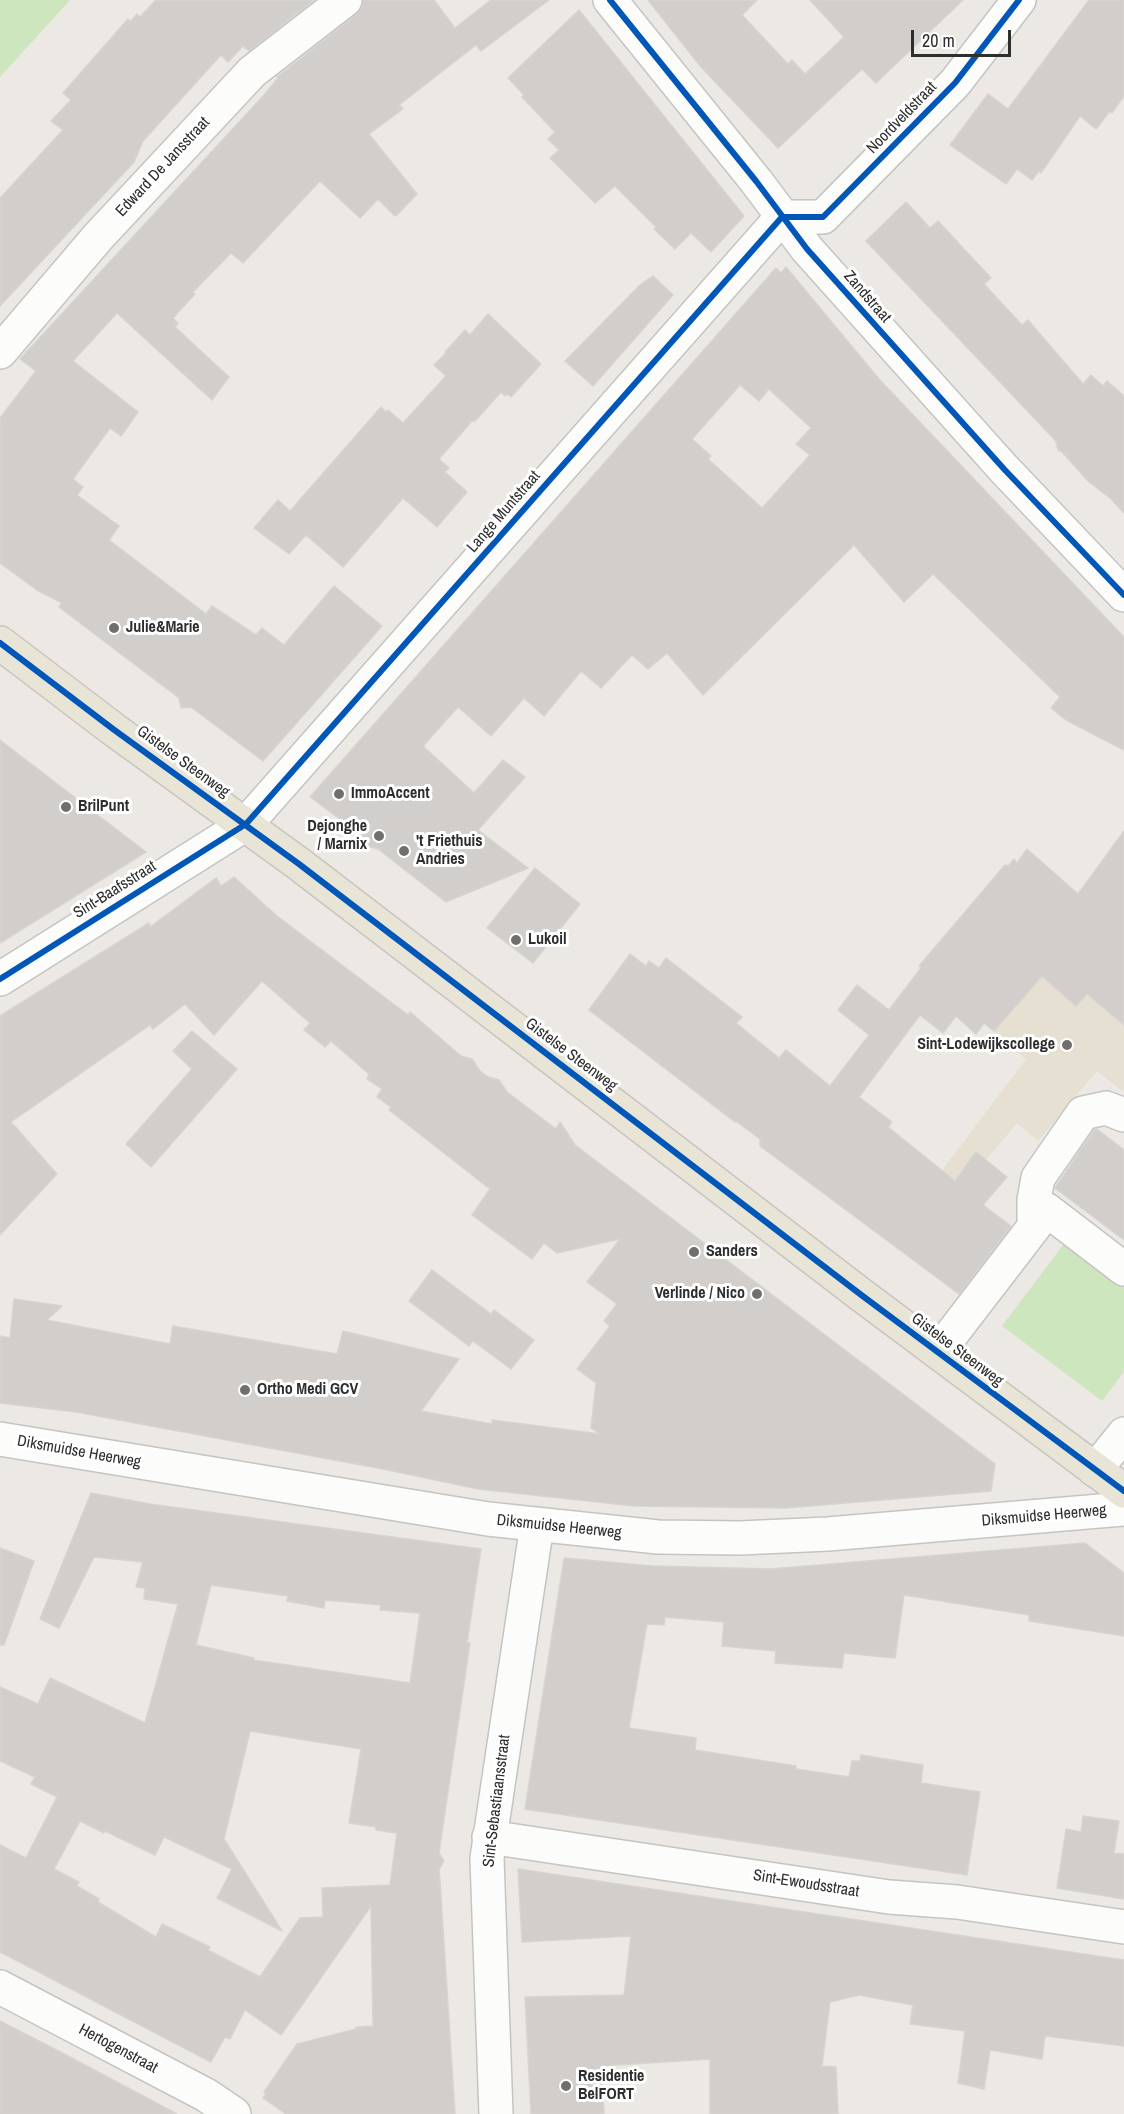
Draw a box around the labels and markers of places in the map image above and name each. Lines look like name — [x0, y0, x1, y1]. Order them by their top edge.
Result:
place label: Julie&Marie — [126, 618, 200, 638]
marker: Julie&Marie — [107, 621, 121, 635]
place label: ImmoAccent — [351, 784, 430, 804]
marker: ImmoAccent — [332, 787, 346, 801]
place label: BrilPunt — [78, 797, 129, 817]
marker: BrilPunt — [59, 800, 73, 814]
place label: Dejonghe / Marnix — [307, 817, 367, 855]
marker: Dejonghe / Marnix — [372, 829, 386, 843]
place label: 't Friethuis Andries — [416, 832, 483, 870]
marker: 't Friethuis Andries — [397, 844, 411, 858]
place label: Lukoil — [528, 930, 567, 950]
marker: Lukoil — [509, 933, 523, 947]
place label: Sint-Lodewijkscollege — [917, 1035, 1055, 1055]
marker: Sint-Lodewijkscollege — [1060, 1038, 1074, 1052]
place label: Sanders — [706, 1242, 758, 1262]
marker: Sanders — [687, 1245, 701, 1259]
place label: Verlinde / Nico — [655, 1284, 745, 1304]
marker: Verlinde / Nico — [750, 1287, 764, 1301]
place label: Ortho Medi GCV — [257, 1380, 358, 1400]
marker: Ortho Medi GCV — [238, 1383, 252, 1397]
place label: Residentie BelFORT — [578, 2067, 644, 2105]
marker: Residentie BelFORT — [559, 2079, 573, 2093]

